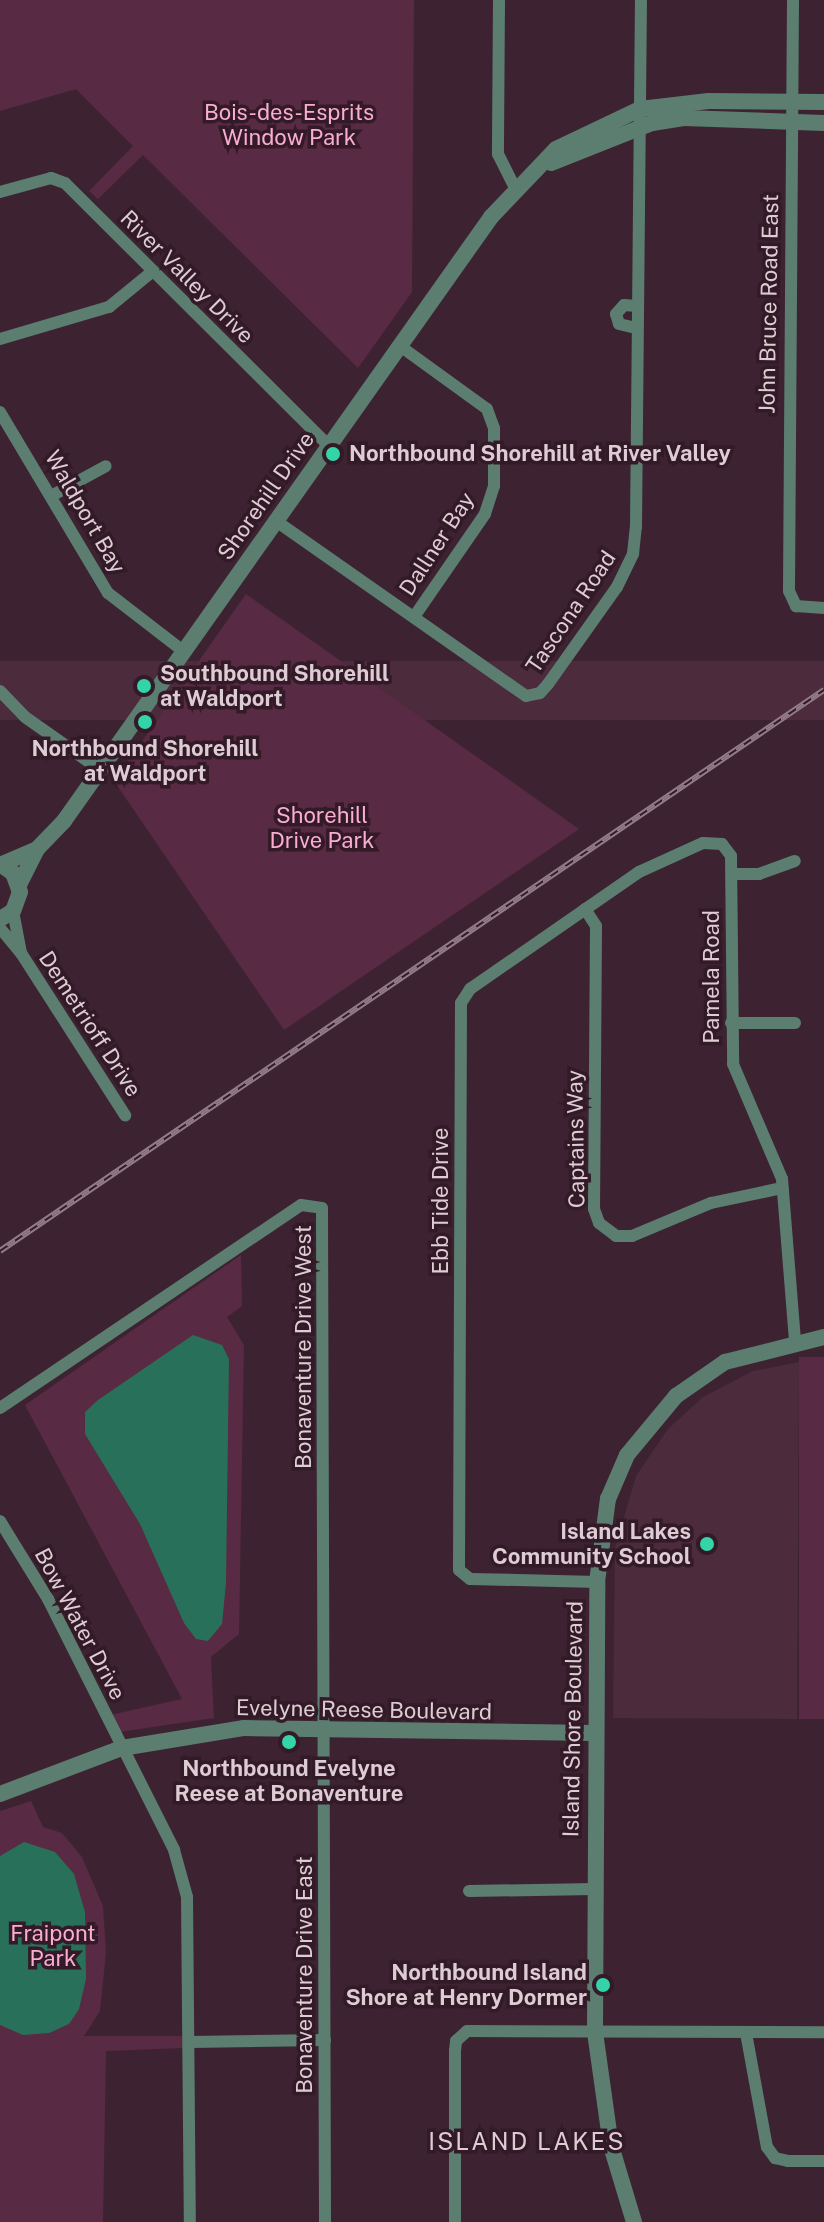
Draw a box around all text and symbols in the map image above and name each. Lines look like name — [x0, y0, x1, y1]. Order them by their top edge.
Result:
park label: Bois-des-Esprits Window Park — [204, 99, 374, 150]
street label: John Bruce Road East — [754, 194, 784, 414]
street label: River Valley Drive — [115, 205, 259, 349]
street label: Shorehill Drive — [212, 427, 320, 565]
place label: Northbound Shorehill at River Valley — [349, 441, 731, 467]
marker: Northbound Shorehill at River Valley — [324, 445, 342, 463]
street label: Waldport Bay — [39, 446, 131, 578]
street label: Dallner Bay — [394, 487, 480, 601]
street label: Tascona Road — [520, 546, 622, 678]
place label: Southbound Shorehill at Waldport — [160, 660, 389, 712]
marker: Southbound Shorehill at Waldport — [135, 677, 153, 695]
marker: Northbound Shorehill at Waldport — [136, 713, 154, 731]
place label: Northbound Shorehill at Waldport — [31, 735, 259, 786]
park label: Shorehill Drive Park — [270, 802, 374, 854]
street label: Pamela Road — [699, 910, 725, 1044]
street label: Demetrioff Drive — [33, 946, 147, 1102]
street label: Captains Way — [562, 1069, 590, 1209]
street label: Ebb Tide Drive — [428, 1127, 454, 1275]
street label: Bonaventure Drive West — [291, 1225, 317, 1469]
place label: Island Lakes Community School — [492, 1518, 691, 1570]
marker: Island Lakes Community School — [698, 1535, 716, 1553]
street label: Bow Water Drive — [29, 1543, 131, 1705]
street label: Island Shore Boulevard — [558, 1601, 588, 1837]
street label: Evelyne Reese Boulevard — [236, 1695, 492, 1725]
marker: Northbound Evelyne Reese at Bonaventure — [280, 1733, 298, 1751]
place label: Northbound Evelyne Reese at Bonaventure — [175, 1755, 403, 1806]
street label: Bonaventure Drive East — [292, 1856, 318, 2094]
park label: Fraipont Park — [10, 1920, 96, 1972]
place label: Northbound Island Shore at Henry Dormer — [345, 1959, 587, 2010]
marker: Northbound Island Shore at Henry Dormer — [594, 1976, 612, 1994]
district label: ISLAND LAKES — [428, 2128, 626, 2156]

